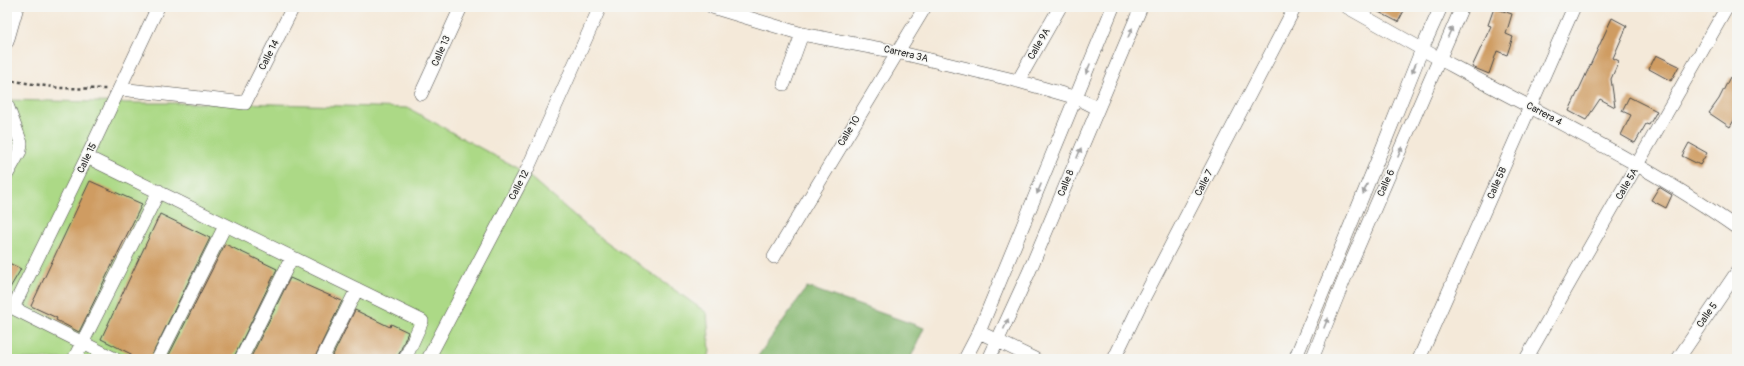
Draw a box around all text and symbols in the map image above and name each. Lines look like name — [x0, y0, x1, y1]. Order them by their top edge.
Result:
street label: Calle 9A — [1025, 26, 1053, 62]
one-way arrow — [1448, 26, 1454, 38]
one-way arrow — [1126, 27, 1133, 39]
street label: Calle 13 — [429, 33, 453, 68]
street label: Calle 14 — [256, 38, 282, 72]
street label: Carrera 3A — [883, 43, 930, 65]
one-way arrow — [1410, 63, 1416, 75]
one-way arrow — [1085, 64, 1091, 76]
street label: Carrera 4 — [1524, 100, 1564, 129]
street label: Calle 10 — [835, 113, 863, 148]
street label: Calle 15 — [75, 141, 99, 175]
one-way arrow — [1397, 145, 1403, 157]
one-way arrow — [1076, 146, 1082, 158]
street label: Calle 5B — [1485, 165, 1509, 201]
street label: Calle 5A — [1613, 166, 1641, 202]
street label: Calle 7 — [1192, 167, 1216, 198]
street label: Calle 6 — [1375, 167, 1397, 198]
street label: Calle 12 — [506, 168, 532, 202]
street label: Calle 8 — [1055, 168, 1077, 198]
one-way arrow — [1362, 183, 1368, 195]
one-way arrow — [1035, 184, 1041, 196]
street label: Calle 5 — [1694, 300, 1720, 330]
one-way arrow — [1324, 316, 1330, 328]
one-way arrow — [1003, 318, 1010, 330]

